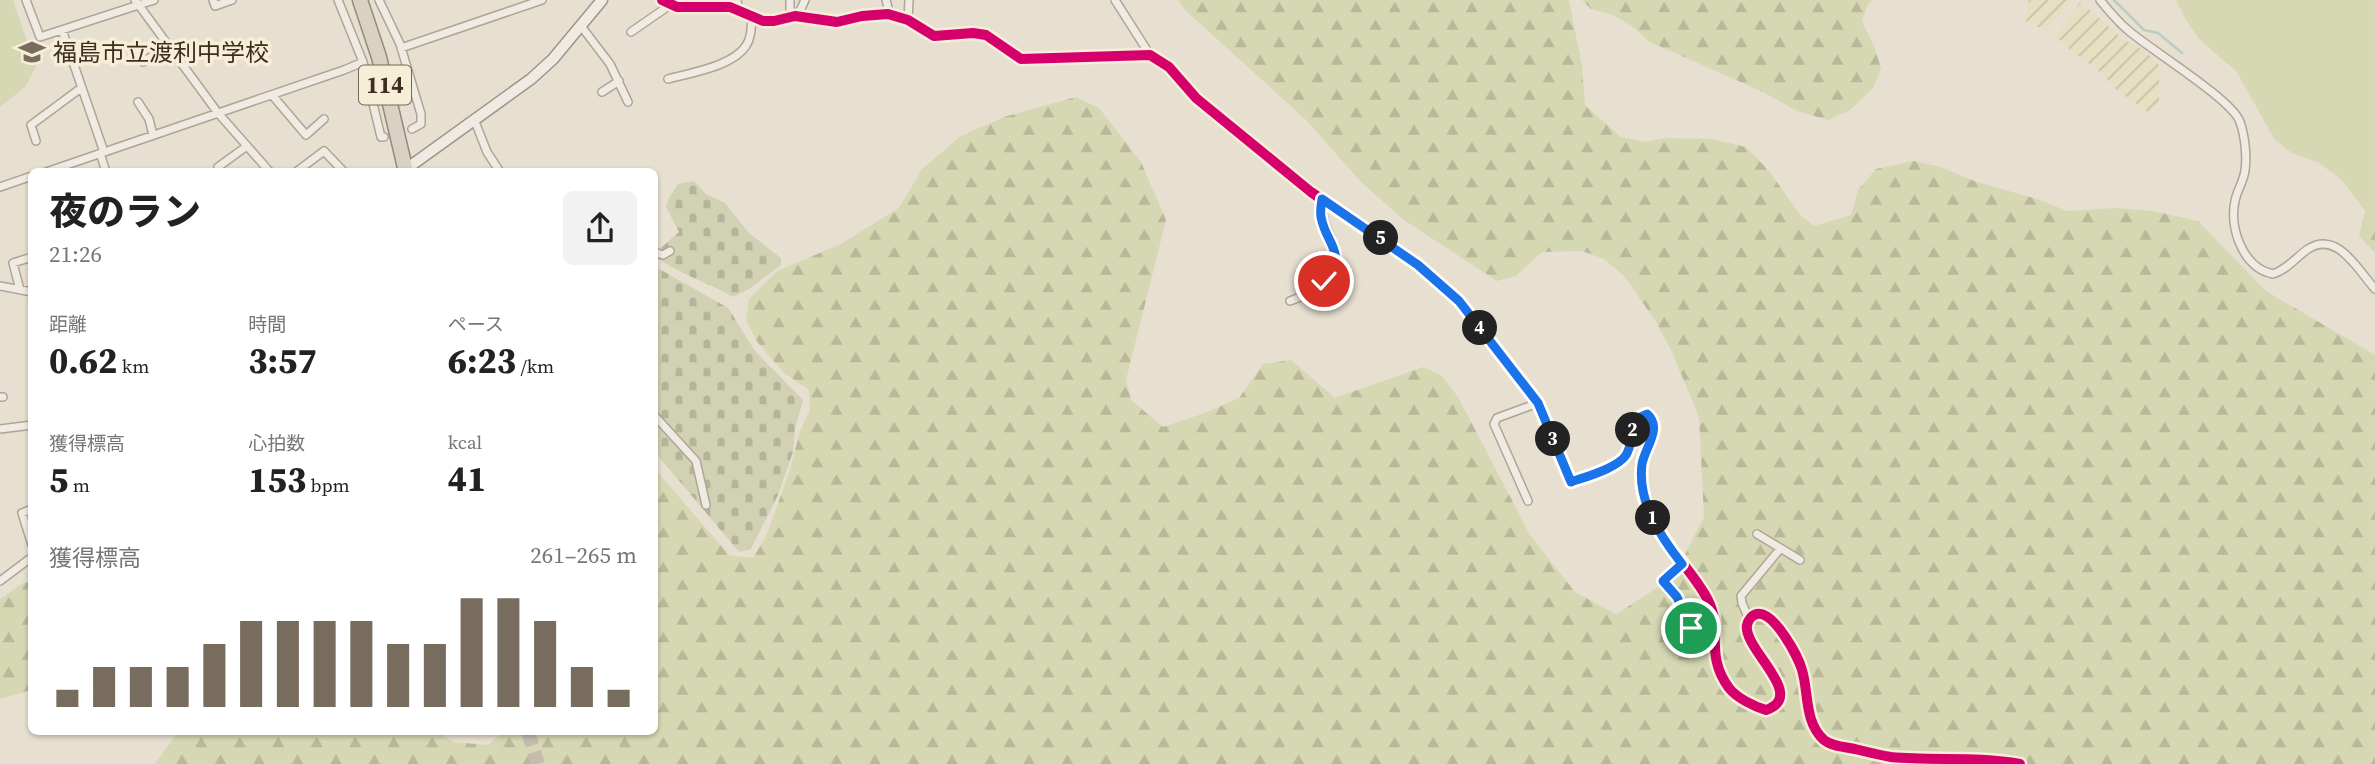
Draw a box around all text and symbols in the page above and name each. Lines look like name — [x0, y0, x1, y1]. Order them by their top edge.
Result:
place label: 福島市立渡利中学校 — [53, 36, 269, 69]
school or university icon: 福島市立渡利中学校 — [17, 37, 47, 67]
road number: 114 — [359, 66, 411, 104]
text: 夜のラン — [49, 186, 201, 238]
button: share — [563, 191, 637, 265]
pin: 5 — [1364, 220, 1398, 256]
text: 5 — [1375, 224, 1386, 250]
text: 21:26 — [49, 238, 102, 270]
pin — [1294, 251, 1354, 311]
icon: check — [1305, 262, 1343, 300]
pin: 4 — [1462, 310, 1498, 346]
text: 距離 — [49, 311, 87, 337]
text: 時間 — [248, 311, 286, 337]
text: ペース — [448, 311, 504, 337]
text: 4 — [1474, 314, 1485, 340]
text: 0.62 — [49, 337, 117, 385]
text: 3:57 — [248, 337, 317, 385]
text: 6:23 — [448, 337, 516, 385]
text: km — [117, 353, 149, 379]
text: /km — [516, 353, 554, 379]
pin: 2 — [1616, 412, 1650, 448]
text: 2 — [1627, 416, 1638, 442]
pin: 3 — [1536, 422, 1570, 457]
text: 3 — [1547, 425, 1558, 451]
text: kcal — [448, 429, 482, 455]
text: 獲得標高 — [49, 430, 125, 456]
text: 心拍数 — [248, 430, 305, 456]
text: 41 — [448, 455, 486, 503]
text: 5 — [49, 456, 68, 504]
text: 153 — [248, 456, 306, 504]
text: m — [68, 472, 90, 498]
text: bpm — [306, 472, 350, 498]
pin: 1 — [1636, 500, 1670, 536]
text: 1 — [1647, 504, 1658, 530]
text: 261–265 m — [530, 539, 637, 571]
text: 獲得標高 — [49, 542, 141, 574]
pin — [1661, 598, 1721, 658]
icon: arrive — [1672, 609, 1710, 647]

